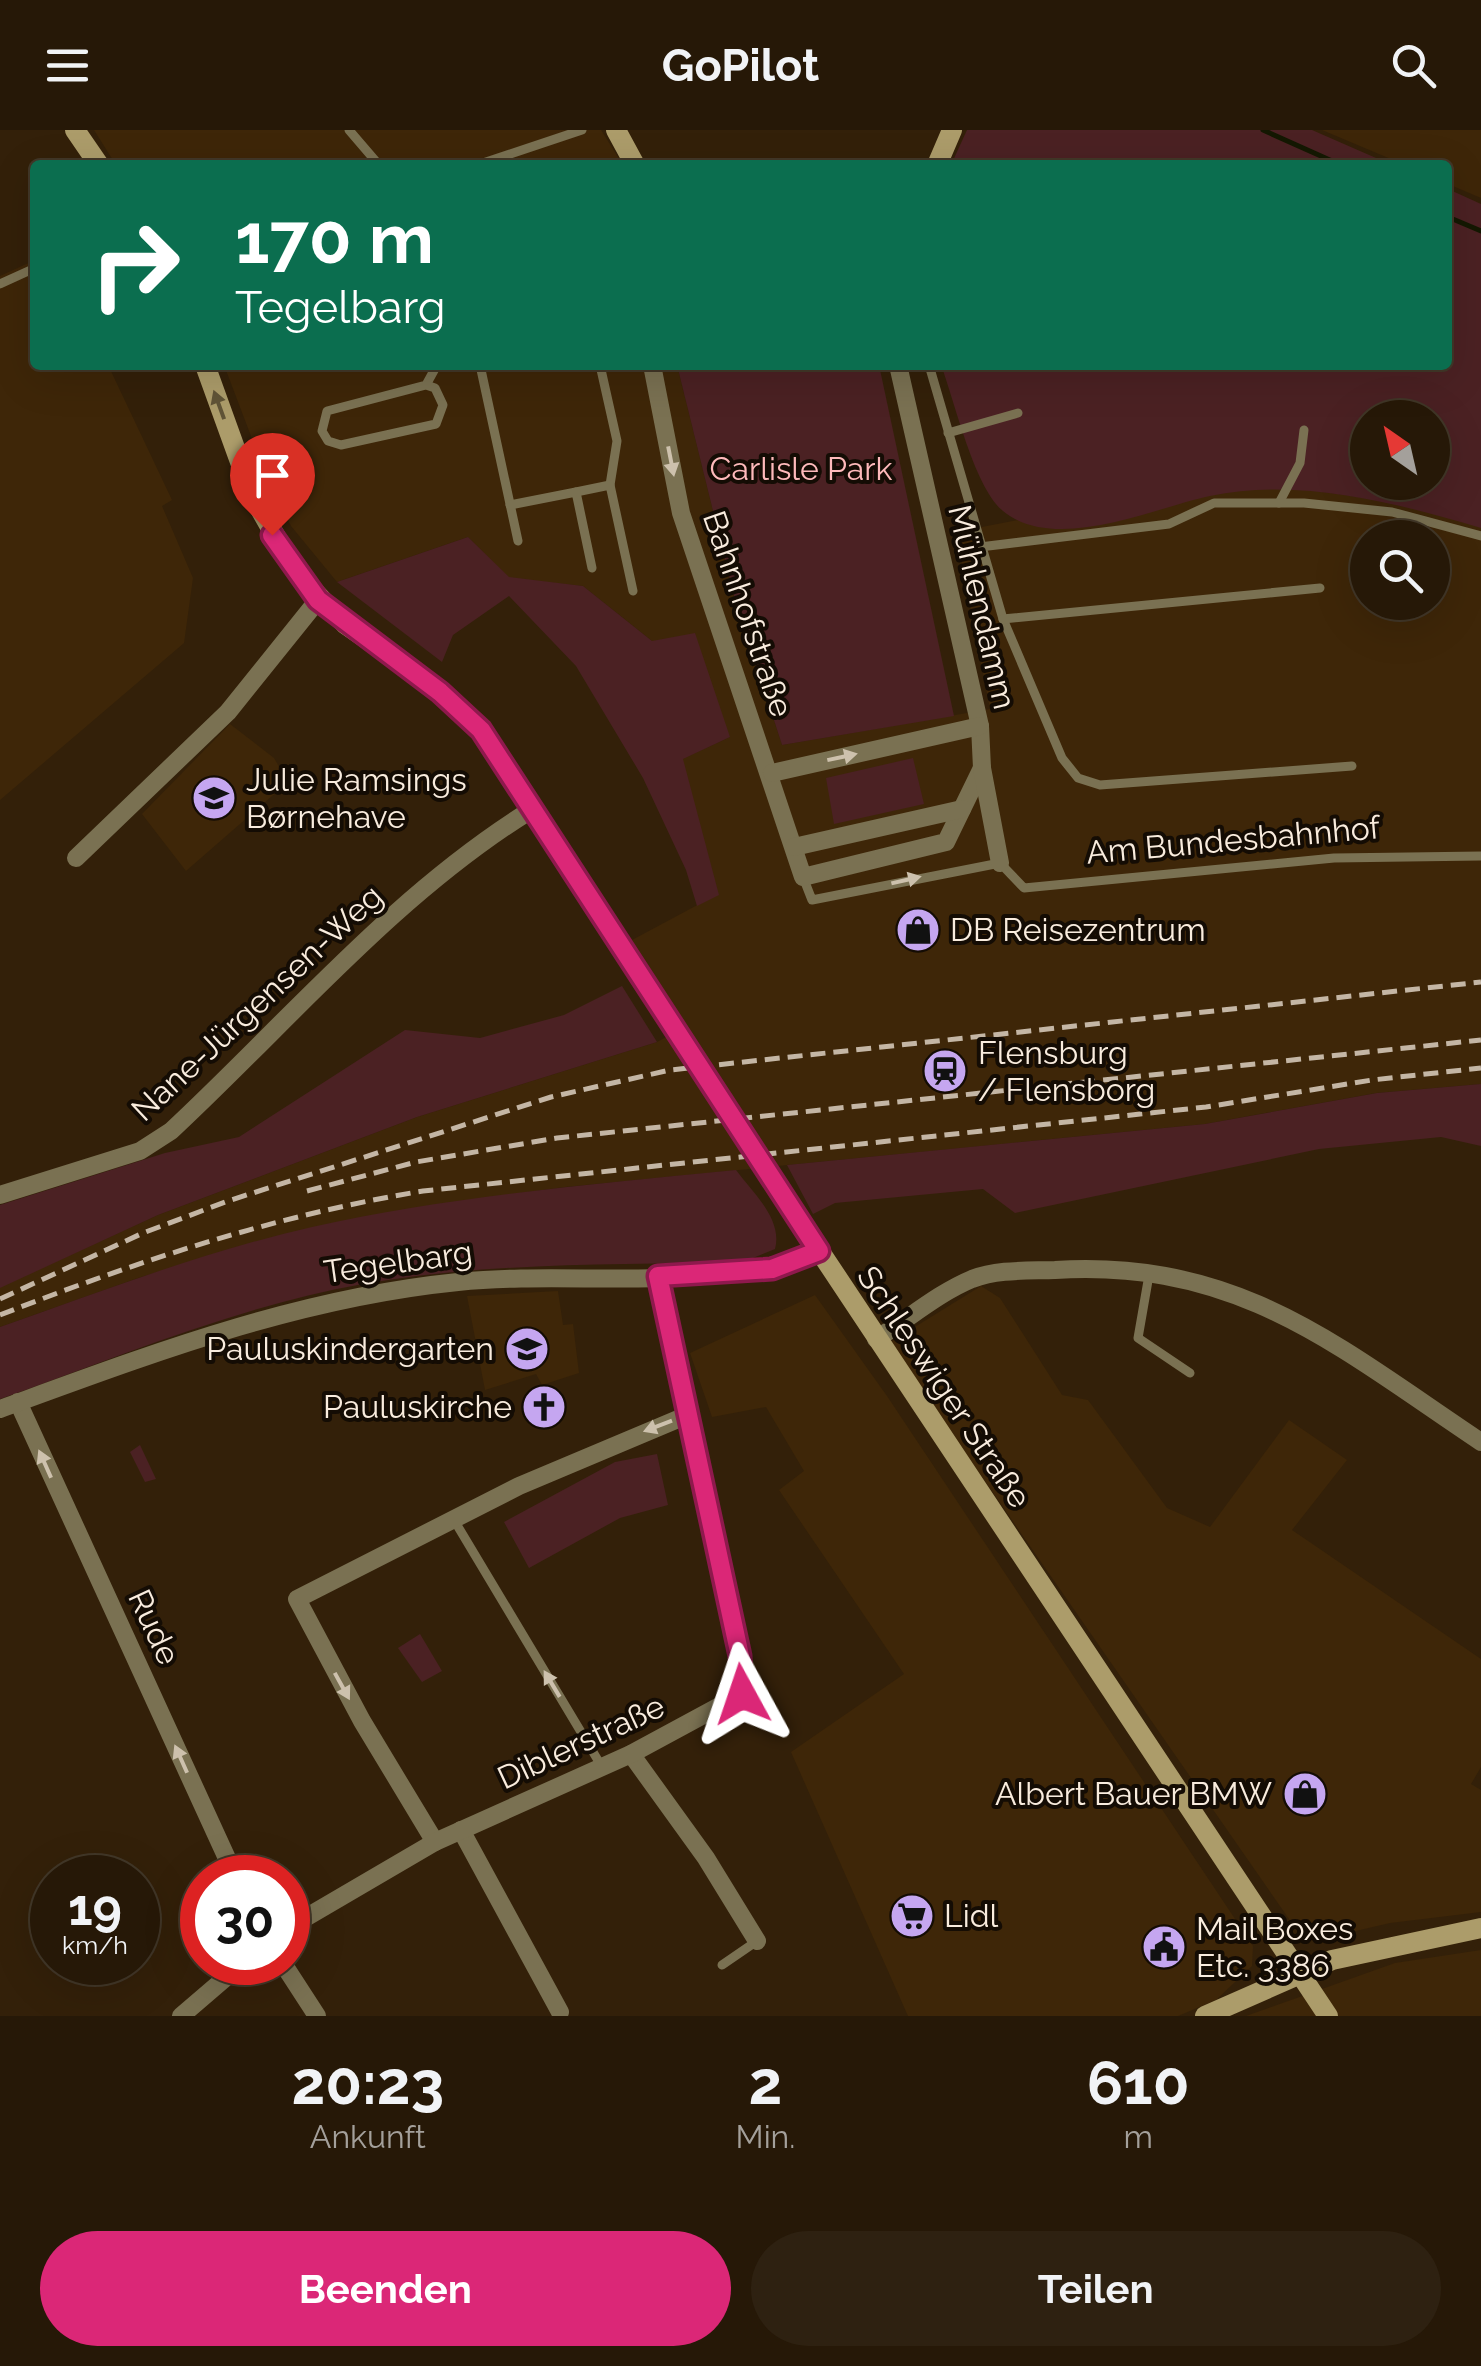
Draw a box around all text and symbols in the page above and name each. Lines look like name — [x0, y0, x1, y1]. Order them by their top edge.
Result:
icon: menu — [40, 38, 95, 93]
icon: search — [1386, 38, 1441, 93]
text: GoPilot — [662, 39, 819, 92]
text: 170 m — [235, 197, 434, 279]
icon: right — [70, 200, 200, 330]
text: Tegelbarg — [235, 281, 446, 334]
one-way arrow — [211, 389, 226, 419]
north arrow — [1350, 400, 1450, 500]
map controls — [1350, 400, 1450, 620]
pin — [230, 433, 315, 536]
one-way arrow — [664, 446, 679, 477]
icon: arrive — [245, 448, 300, 503]
park label: Carlisle Park — [710, 450, 892, 487]
street label: Mühlendamm — [941, 501, 1024, 712]
street label: Bahnhofstraße — [696, 506, 801, 722]
button: search — [1350, 520, 1450, 620]
one-way arrow — [827, 749, 858, 764]
place label: Julie Ramsings Børnehave — [246, 761, 467, 835]
school or university icon: Julie Ramsings Børnehave — [191, 775, 237, 821]
street label: Am Bundesbahnhof — [1085, 808, 1383, 871]
one-way arrow — [891, 872, 922, 887]
street label: Nane-Jürgensen-Weg — [124, 877, 389, 1128]
shop icon: DB Reisezentrum — [895, 907, 941, 953]
place label: DB Reisezentrum — [950, 911, 1206, 948]
place label: Flensburg / Flensborg — [978, 1034, 1155, 1108]
station icon: Flensburg / Flensborg — [922, 1048, 968, 1094]
street label: Tegelbarg — [321, 1233, 475, 1290]
street label: Schleswiger Straße — [850, 1259, 1039, 1515]
school or university icon: Pauluskindergarten — [504, 1326, 550, 1372]
place label: Pauluskindergarten — [206, 1330, 494, 1367]
church icon: Pauluskirche — [521, 1384, 567, 1430]
place label: Pauluskirche — [323, 1388, 512, 1425]
one-way arrow — [643, 1419, 673, 1434]
one-way arrow — [37, 1449, 53, 1479]
street label: Rude — [121, 1583, 188, 1670]
position arrow — [690, 1642, 794, 1746]
one-way arrow — [544, 1670, 561, 1698]
one-way arrow — [334, 1671, 351, 1700]
street label: Diblerstraße — [492, 1687, 670, 1796]
one-way arrow — [173, 1744, 189, 1774]
shop icon: Albert Bauer BMW — [1282, 1771, 1328, 1817]
place label: Albert Bauer BMW — [995, 1775, 1273, 1812]
speed limit sign: 30 — [180, 1855, 310, 1985]
text: 19 — [68, 1878, 122, 1937]
supermarket icon: Lidl — [889, 1893, 935, 1939]
place label: Lidl — [944, 1897, 999, 1934]
place label: Mail Boxes Etc. 3386 — [1196, 1910, 1353, 1984]
public building icon: Mail Boxes Etc. 3386 — [1141, 1924, 1187, 1970]
text: km/h — [62, 1930, 128, 1960]
text: 20:23 — [291, 2048, 444, 2118]
text: 2 — [749, 2048, 782, 2118]
text: 610 — [1087, 2048, 1190, 2118]
text: Ankunft — [310, 2118, 426, 2155]
text: Min. — [736, 2118, 795, 2155]
text: m — [1123, 2118, 1153, 2155]
button: Beenden — [40, 2231, 731, 2346]
button: Teilen — [751, 2231, 1441, 2346]

